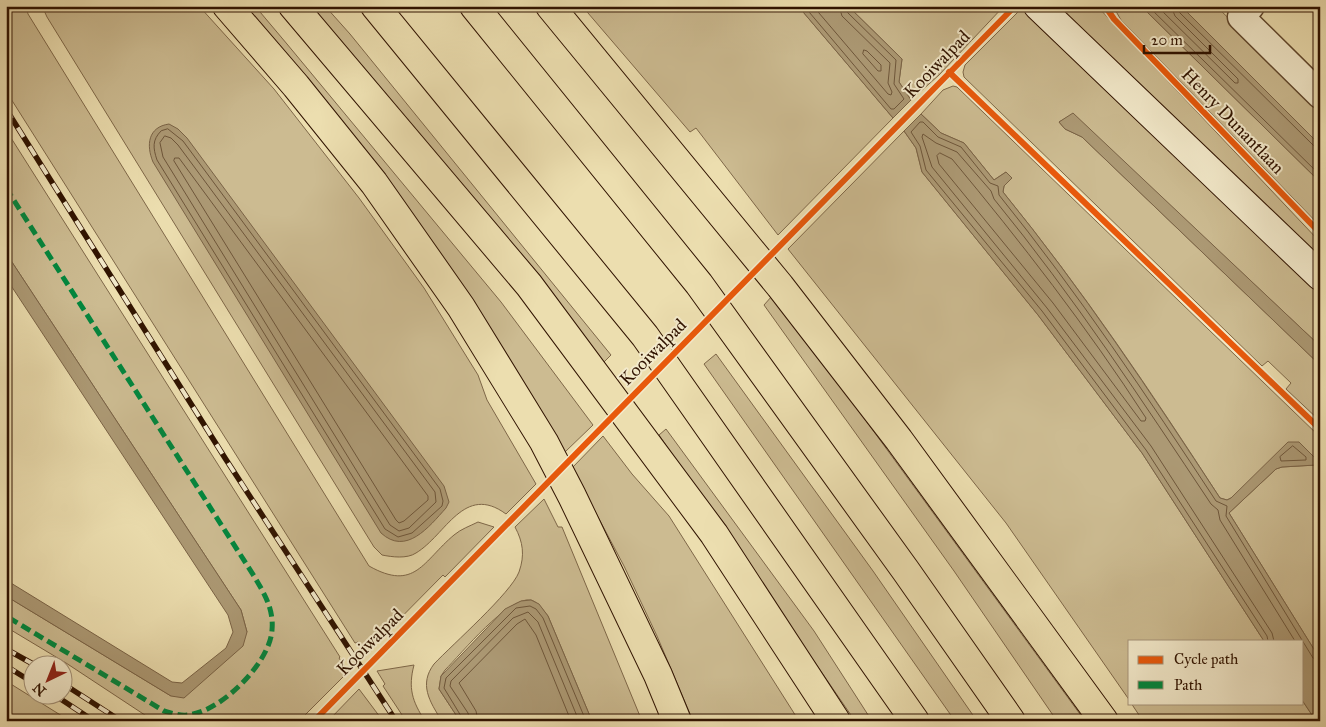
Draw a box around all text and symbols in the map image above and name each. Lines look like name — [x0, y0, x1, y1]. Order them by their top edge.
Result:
scale bar — [1144, 22, 1210, 54]
street label: Kooiwalpad — [899, 26, 975, 102]
text: 20 m — [1151, 31, 1183, 49]
street label: Henry Dunantlaan — [1177, 63, 1289, 179]
street label: Kooiwalpad — [615, 314, 691, 390]
street label: Kooiwalpad — [332, 604, 408, 680]
legend — [1128, 640, 1304, 704]
text: Cycle path — [1174, 650, 1239, 668]
north arrow — [22, 654, 72, 704]
text: Path — [1174, 676, 1203, 694]
text: N — [29, 679, 50, 699]

